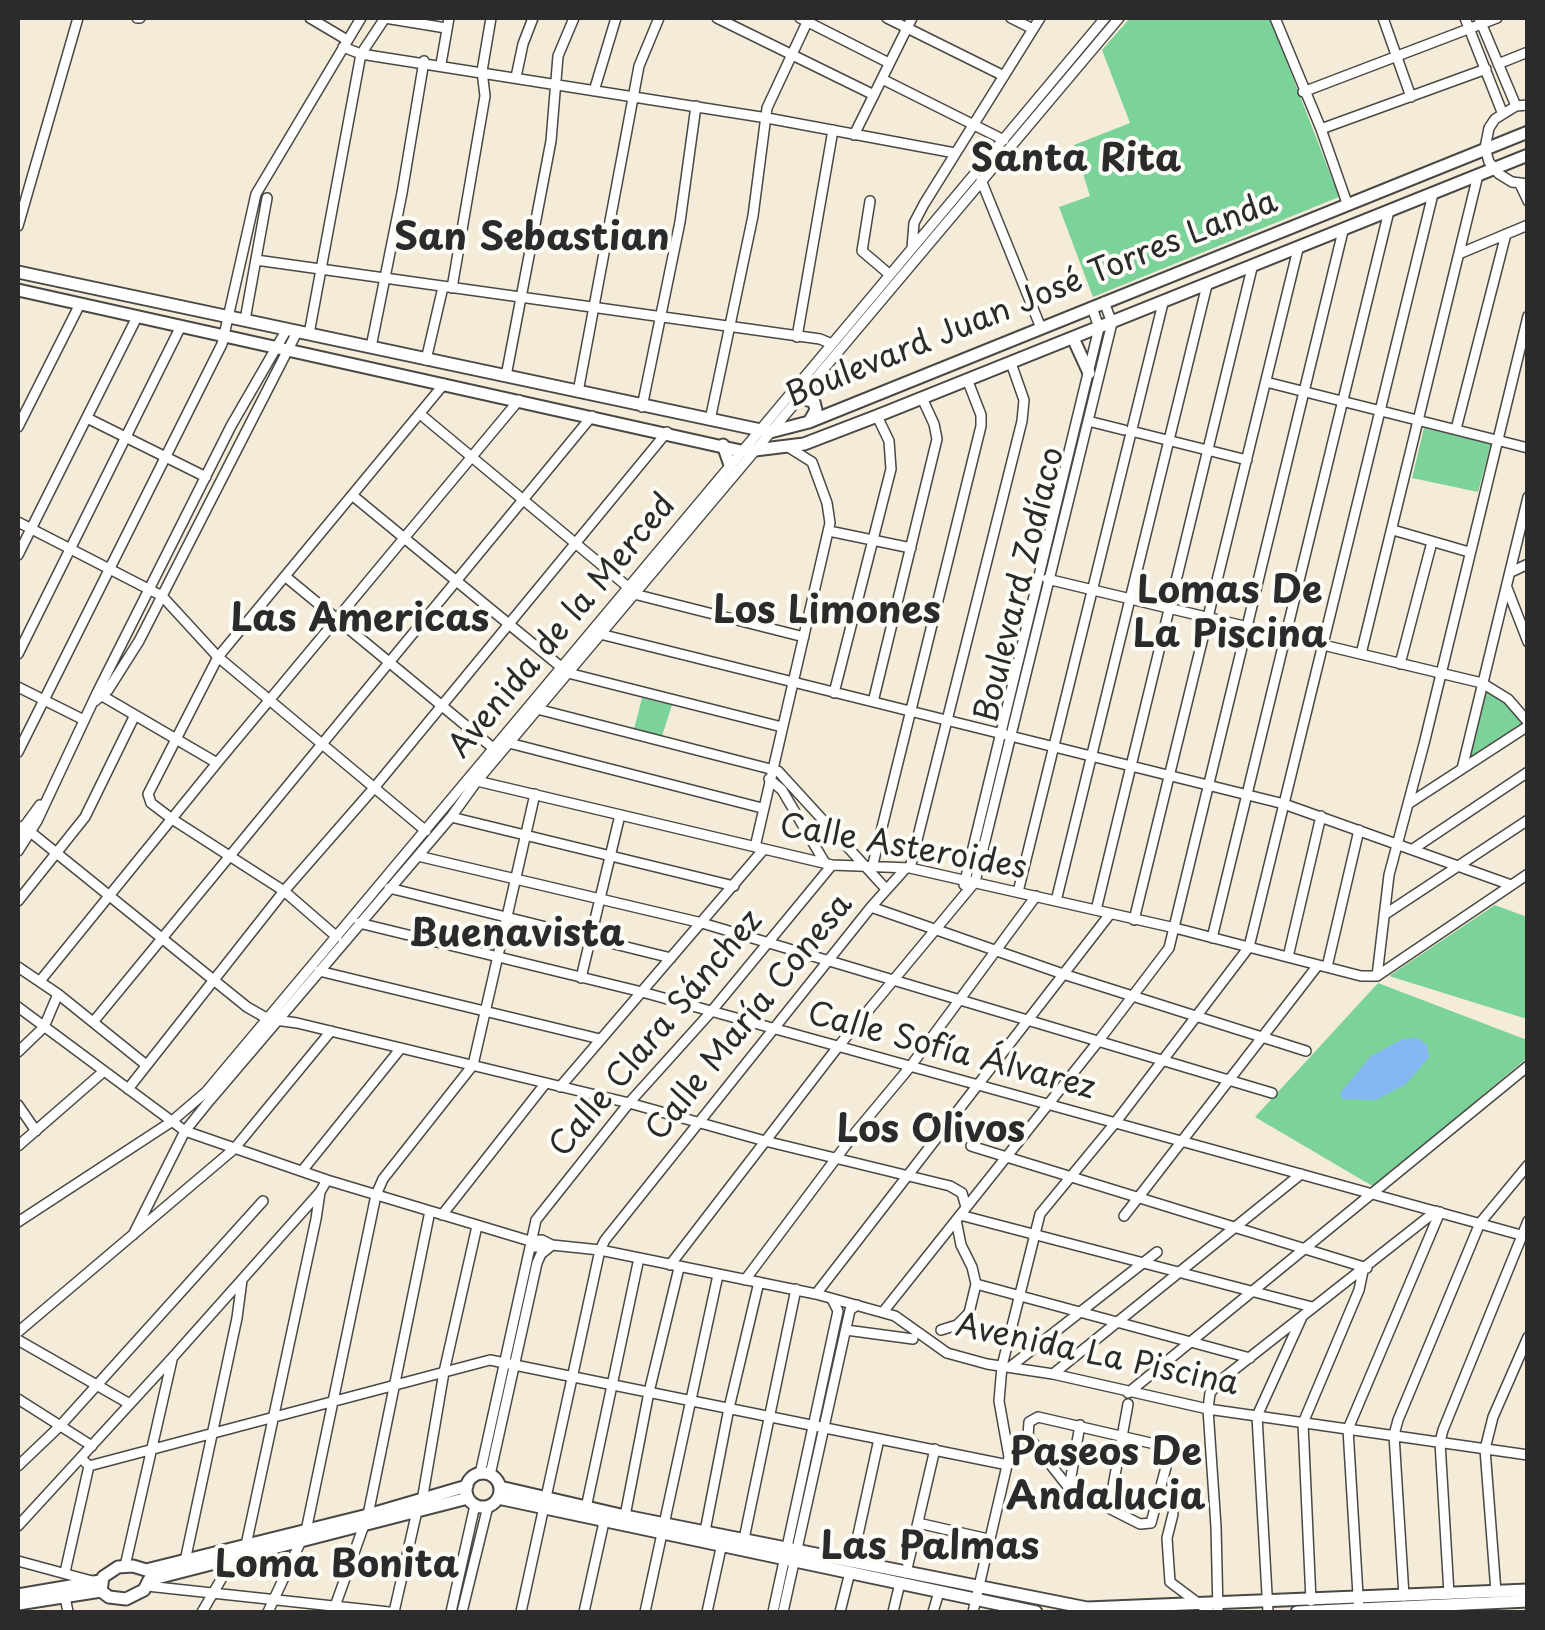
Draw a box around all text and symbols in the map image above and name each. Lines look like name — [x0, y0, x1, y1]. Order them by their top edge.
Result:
district label: Santa Rita — [970, 138, 1182, 184]
street label: Boulevard Juan José Torres Landa — [781, 184, 1283, 416]
district label: San Sebastian — [394, 217, 670, 263]
street label: Boulevard Zodíaco — [968, 444, 1074, 726]
street label: Avenida de la Merced — [442, 487, 684, 767]
district label: Lomas De La Piscina — [1133, 570, 1327, 659]
district label: Los Limones — [713, 590, 941, 636]
district label: Las Americas — [231, 598, 489, 644]
street label: Calle Asteroides — [777, 807, 1029, 889]
street label: Calle María Conesa — [639, 887, 861, 1149]
street label: Calle Clara Sánchez — [542, 903, 772, 1165]
district label: Buenavista — [409, 913, 625, 959]
street label: Calle Sofía Álvarez — [803, 995, 1099, 1109]
district label: Los Olivos — [837, 1109, 1025, 1155]
street label: Avenida La Piscina — [952, 1307, 1242, 1405]
district label: Paseos De Andalucia — [1006, 1432, 1206, 1522]
district label: Las Palmas — [821, 1526, 1039, 1572]
district label: Loma Bonita — [215, 1544, 459, 1590]

